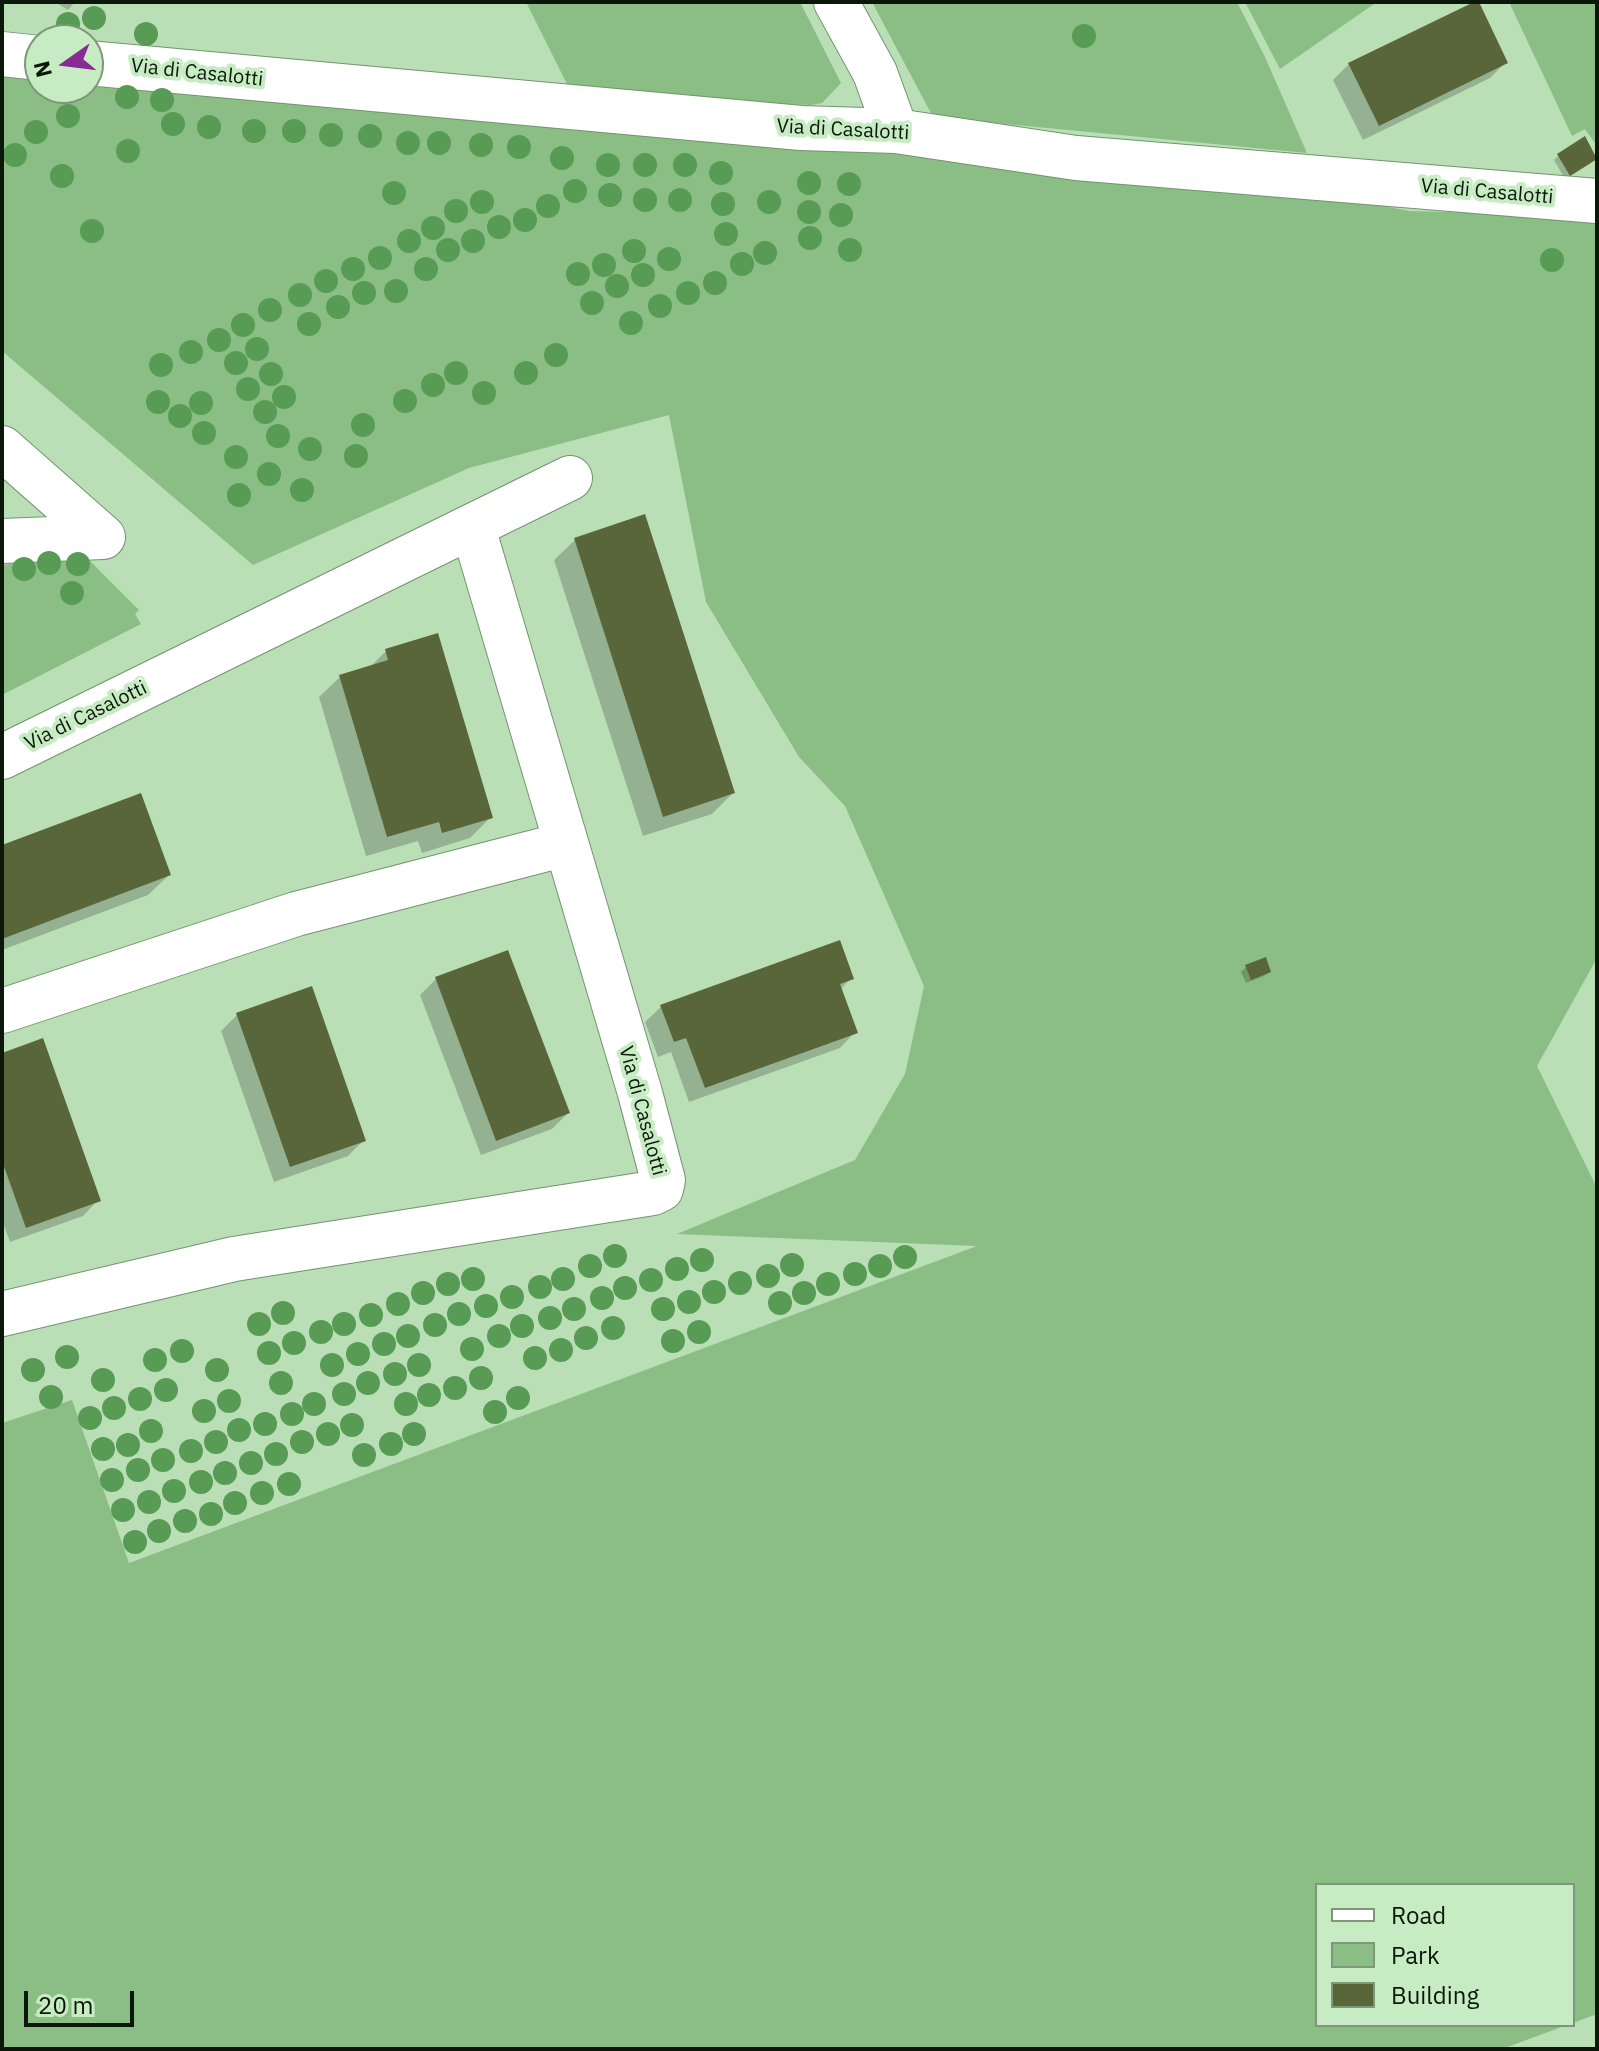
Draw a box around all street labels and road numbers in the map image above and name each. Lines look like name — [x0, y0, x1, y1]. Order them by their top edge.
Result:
street label: Via di Casalotti — [130, 54, 264, 92]
street label: Via di Casalotti — [776, 115, 910, 145]
street label: Via di Casalotti — [1420, 174, 1554, 210]
street label: Via di Casalotti — [21, 676, 151, 756]
street label: Via di Casalotti — [613, 1044, 671, 1178]

